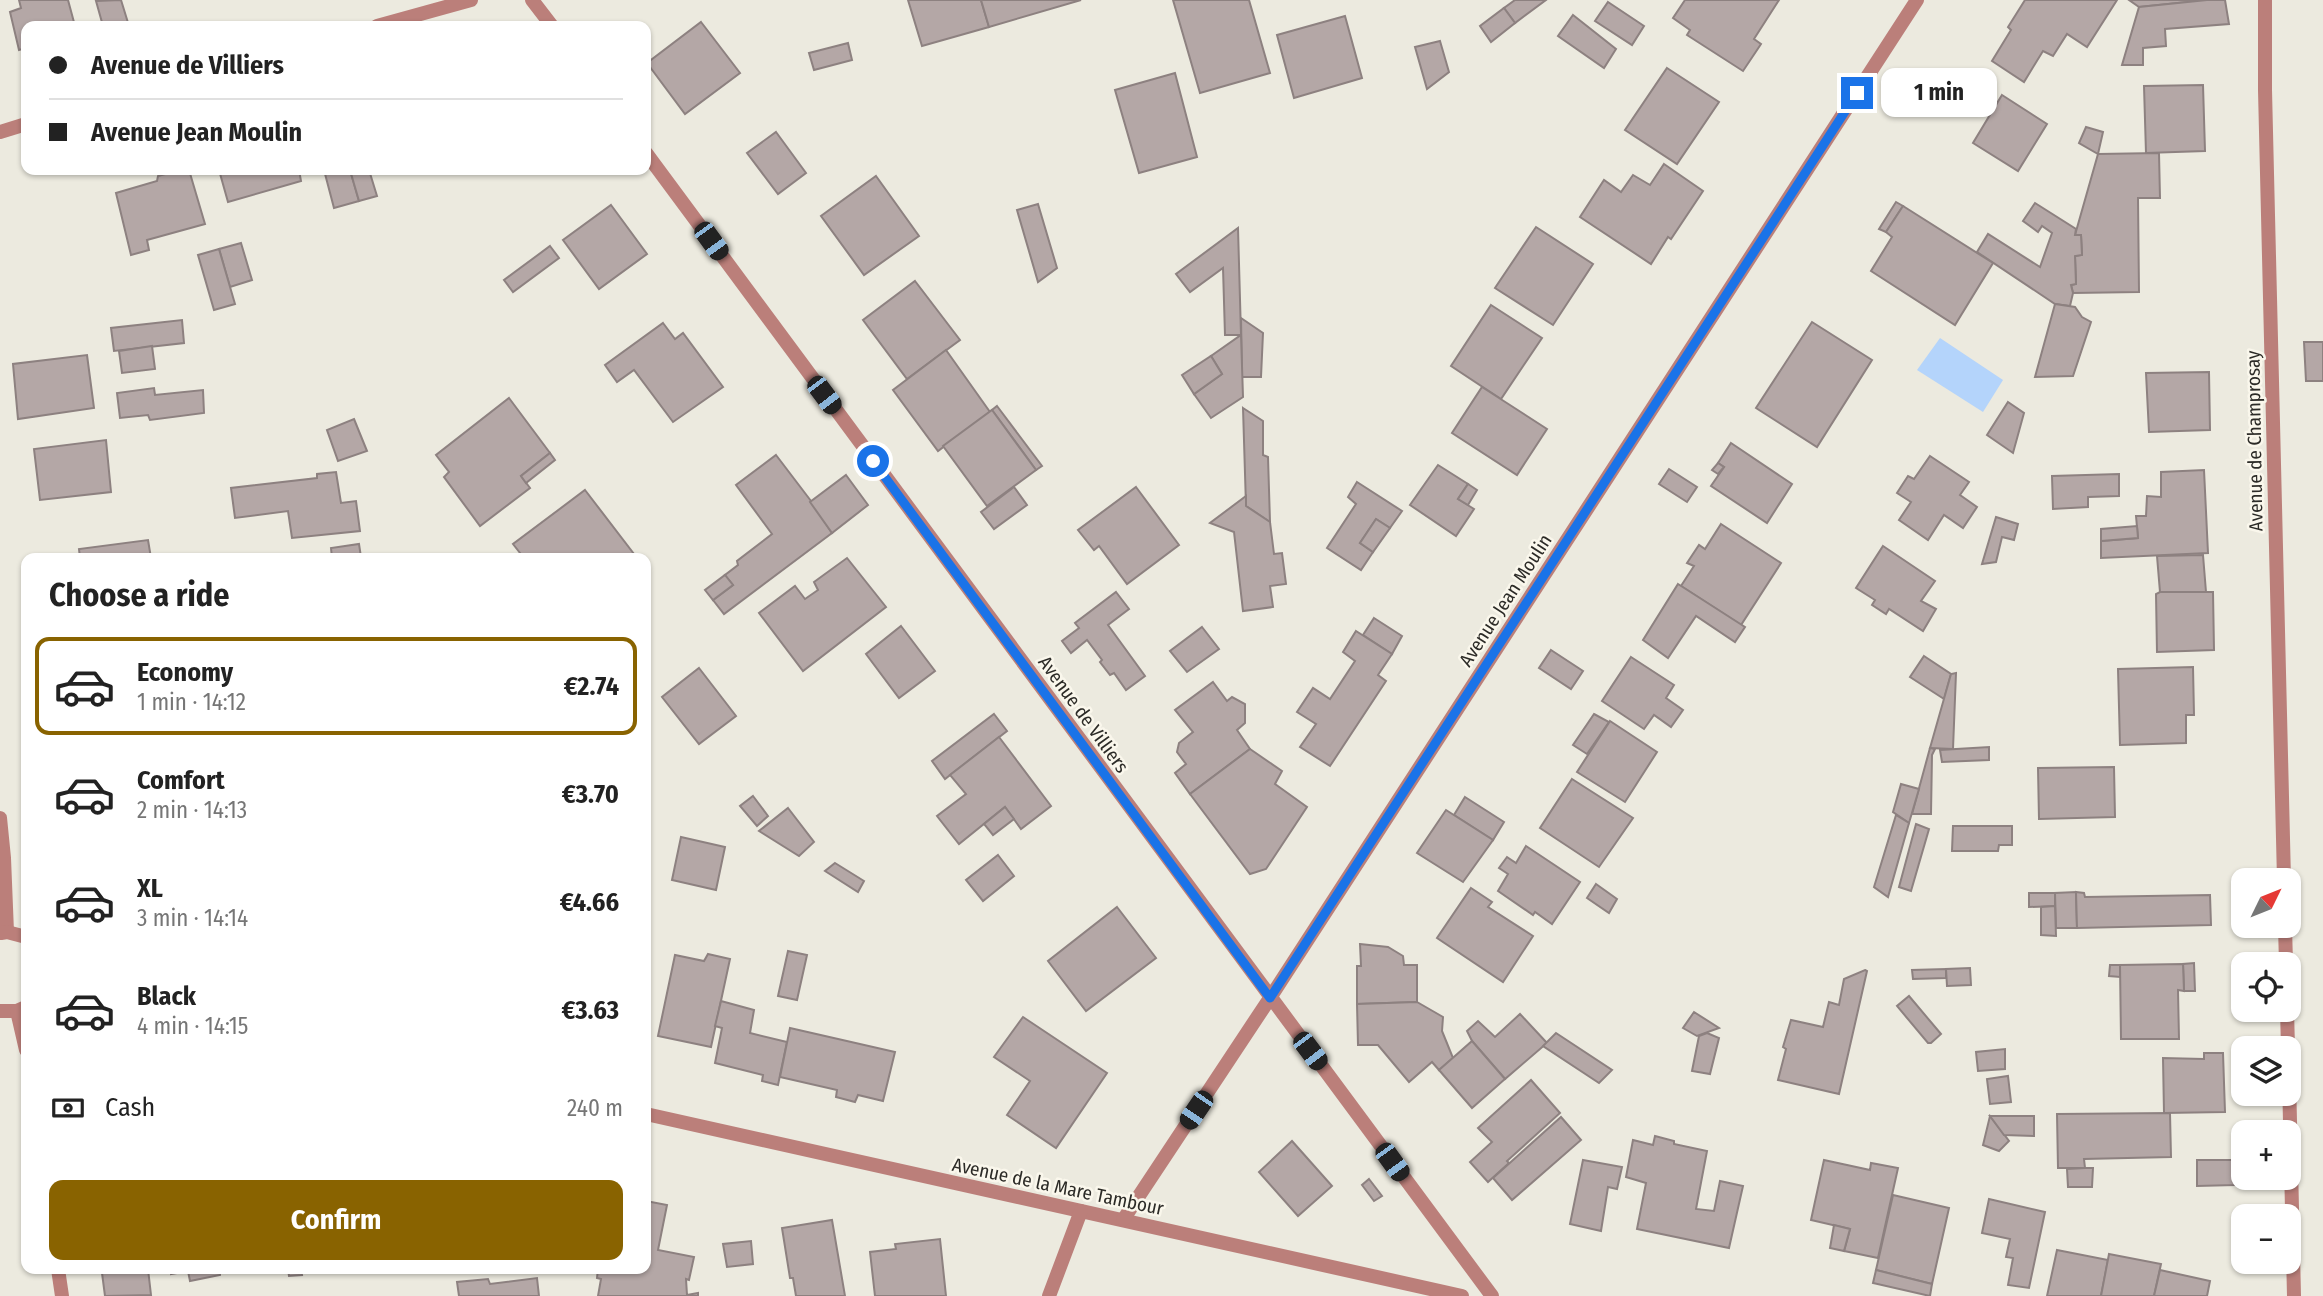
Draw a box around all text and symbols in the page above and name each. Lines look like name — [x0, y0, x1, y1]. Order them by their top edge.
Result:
text: Avenue de Villiers — [91, 50, 284, 81]
callout: 1 min — [1882, 68, 1997, 118]
route end — [1841, 77, 1873, 109]
text: 1 min — [1914, 78, 1964, 106]
text: Avenue Jean Moulin — [91, 117, 302, 148]
car — [691, 218, 732, 264]
street label: Avenue de Champrosay — [2241, 350, 2268, 532]
car — [803, 372, 846, 418]
route start — [857, 445, 889, 477]
street label: Avenue Jean Moulin — [1454, 530, 1557, 671]
text: Choose a ride — [49, 576, 230, 614]
street label: Avenue de Villiers — [1034, 651, 1134, 777]
icon: car — [53, 655, 116, 718]
text: Economy — [137, 657, 233, 688]
text: €2.74 — [564, 671, 619, 702]
text: 1 min · 14:12 — [137, 688, 246, 716]
icon: car — [53, 763, 116, 826]
text: Comfort — [137, 765, 225, 796]
text: €3.70 — [562, 779, 619, 810]
text: 2 min · 14:13 — [137, 796, 247, 824]
north arrow — [2231, 868, 2301, 938]
map controls — [2231, 868, 2301, 1274]
icon: car — [53, 871, 116, 934]
text: XL — [137, 873, 163, 904]
text: €4.66 — [560, 887, 619, 918]
text: 3 min · 14:14 — [137, 904, 248, 932]
button: locate — [2231, 952, 2301, 1022]
icon: car — [53, 979, 116, 1042]
text: Black — [137, 981, 196, 1012]
text: €3.63 — [561, 995, 619, 1026]
text: 4 min · 14:15 — [137, 1012, 248, 1040]
car — [1289, 1028, 1332, 1074]
button: layers — [2231, 1036, 2301, 1106]
car — [1176, 1087, 1217, 1133]
icon: cash — [49, 1089, 87, 1127]
text: Cash — [105, 1092, 155, 1123]
text: 240 m — [567, 1094, 623, 1122]
button: + — [2231, 1120, 2301, 1190]
car — [1372, 1139, 1413, 1185]
street label: Avenue de la Mare Tambour — [950, 1153, 1166, 1220]
button: Confirm — [49, 1180, 623, 1260]
button: − — [2231, 1204, 2301, 1274]

